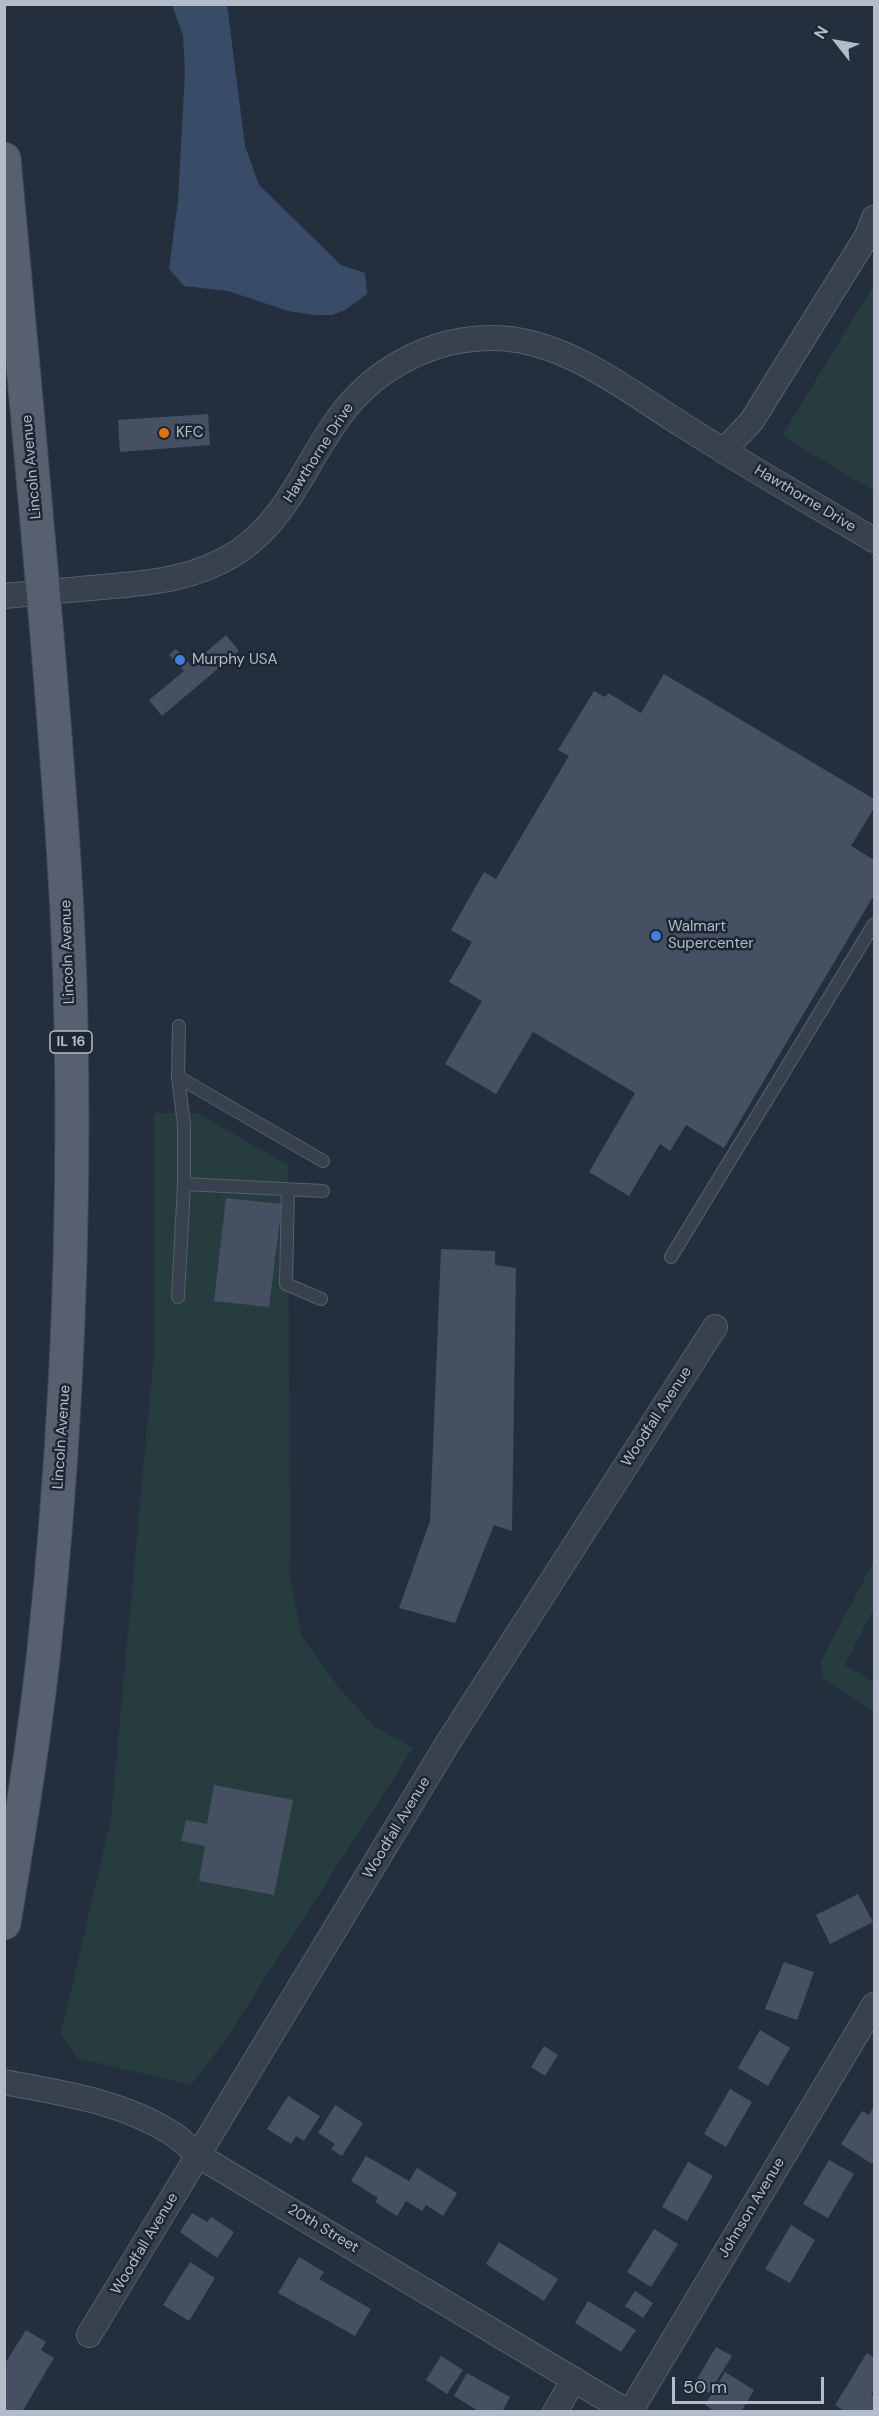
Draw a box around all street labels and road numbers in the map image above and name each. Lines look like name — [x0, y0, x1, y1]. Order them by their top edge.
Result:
street label: Hawthorne Drive — [280, 400, 358, 506]
street label: Lincoln Avenue — [18, 414, 46, 520]
street label: Hawthorne Drive — [751, 462, 859, 536]
street label: Lincoln Avenue — [57, 899, 79, 1005]
road number: IL 16 — [50, 1031, 92, 1053]
street label: Woodfall Avenue — [618, 1364, 696, 1470]
street label: Lincoln Avenue — [49, 1384, 75, 1490]
street label: Woodfall Avenue — [360, 1774, 434, 1882]
street label: Johnson Avenue — [715, 2155, 789, 2261]
street label: Woodfall Avenue — [108, 2190, 182, 2298]
street label: 20th Street — [284, 2201, 362, 2257]

